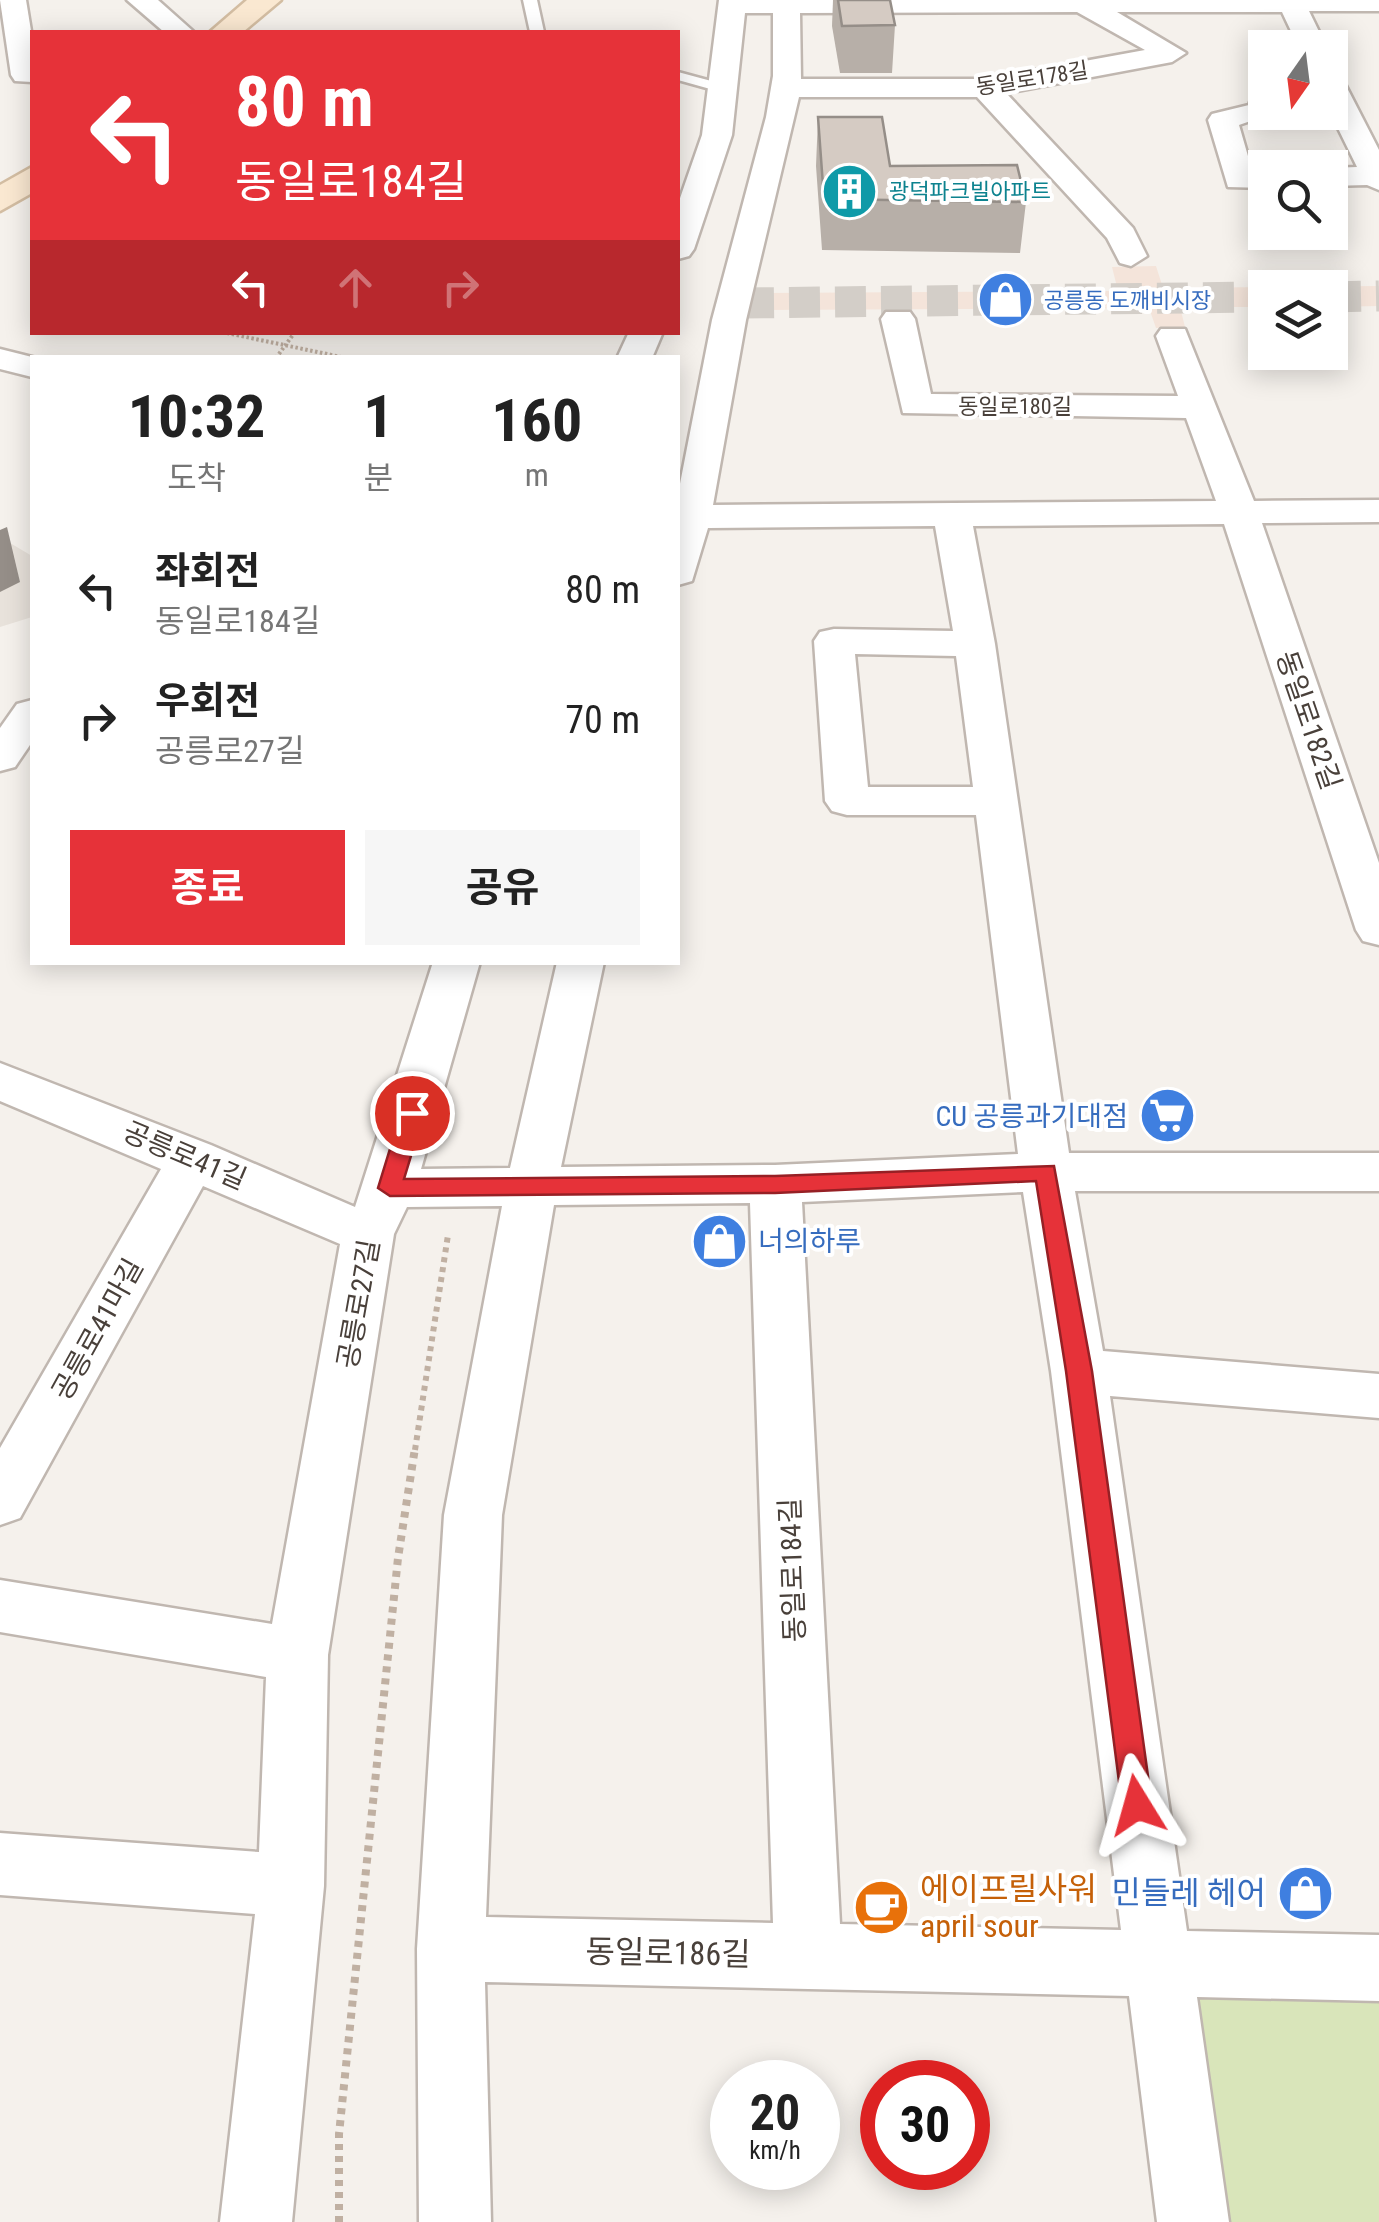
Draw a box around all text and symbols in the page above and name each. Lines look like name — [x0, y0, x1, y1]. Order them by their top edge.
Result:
north arrow — [1248, 30, 1348, 130]
map controls — [1248, 30, 1348, 370]
street label: 동일로178길 — [974, 57, 1090, 100]
text: 80 m — [235, 61, 374, 143]
icon: left — [70, 70, 200, 200]
button: search — [1248, 150, 1348, 250]
text: 동일로184길 — [235, 155, 467, 208]
building icon: 광덕파크빌아파트 — [820, 161, 880, 221]
place label: 광덕파크빌아파트 — [889, 179, 1051, 204]
icon: left — [223, 260, 278, 315]
icon: ahead — [328, 260, 383, 315]
icon: right — [433, 260, 488, 315]
shop icon: 공릉동 도깨비시장 — [975, 270, 1035, 330]
button: layers — [1248, 270, 1348, 370]
place label: 공릉동 도깨비시장 — [1044, 288, 1211, 313]
text: 10:32 — [128, 381, 265, 452]
text: 1 — [363, 381, 394, 452]
text: 160 — [491, 385, 582, 456]
street label: 동일로180길 — [958, 394, 1072, 419]
text: m — [525, 456, 549, 494]
text: 도착 — [167, 459, 226, 497]
text: 분 — [364, 459, 393, 497]
text: 좌회전 — [155, 549, 260, 593]
icon: left — [70, 563, 125, 618]
text: 80 m — [565, 568, 640, 612]
text: 동일로184길 — [155, 602, 320, 640]
street label: 동일로182길 — [1269, 646, 1348, 794]
text: 우회전 — [155, 679, 260, 723]
icon: right — [70, 693, 125, 748]
text: 70 m — [565, 698, 640, 742]
text: 공릉로27길 — [155, 732, 304, 770]
button: 종료 — [70, 830, 345, 945]
button: 공유 — [365, 830, 640, 945]
pin — [370, 1071, 455, 1156]
icon: arrive — [385, 1086, 440, 1141]
supermarket icon: CU 공릉과기대점 — [1137, 1086, 1197, 1146]
place label: CU 공릉과기대점 — [935, 1100, 1128, 1133]
street label: 공릉로41길 — [118, 1115, 251, 1196]
shop icon: 너의하루 — [689, 1211, 749, 1271]
place label: 너의하루 — [758, 1225, 861, 1258]
street label: 공릉로27길 — [331, 1237, 386, 1371]
street label: 공릉로41마길 — [45, 1253, 150, 1406]
street label: 동일로184길 — [773, 1497, 812, 1643]
position arrow — [1085, 1753, 1189, 1857]
shop icon: 민들레 헤어 — [1275, 1863, 1335, 1923]
place label: 에이프릴사워 april sour — [920, 1870, 1097, 1945]
place label: 민들레 헤어 — [1111, 1874, 1266, 1912]
cafe icon: 에이프릴사워 april sour — [851, 1877, 911, 1937]
street label: 동일로186길 — [585, 1933, 751, 1973]
speed limit sign: 30 — [860, 2060, 990, 2190]
text: 20 — [750, 2084, 800, 2142]
text: km/h — [749, 2136, 801, 2165]

